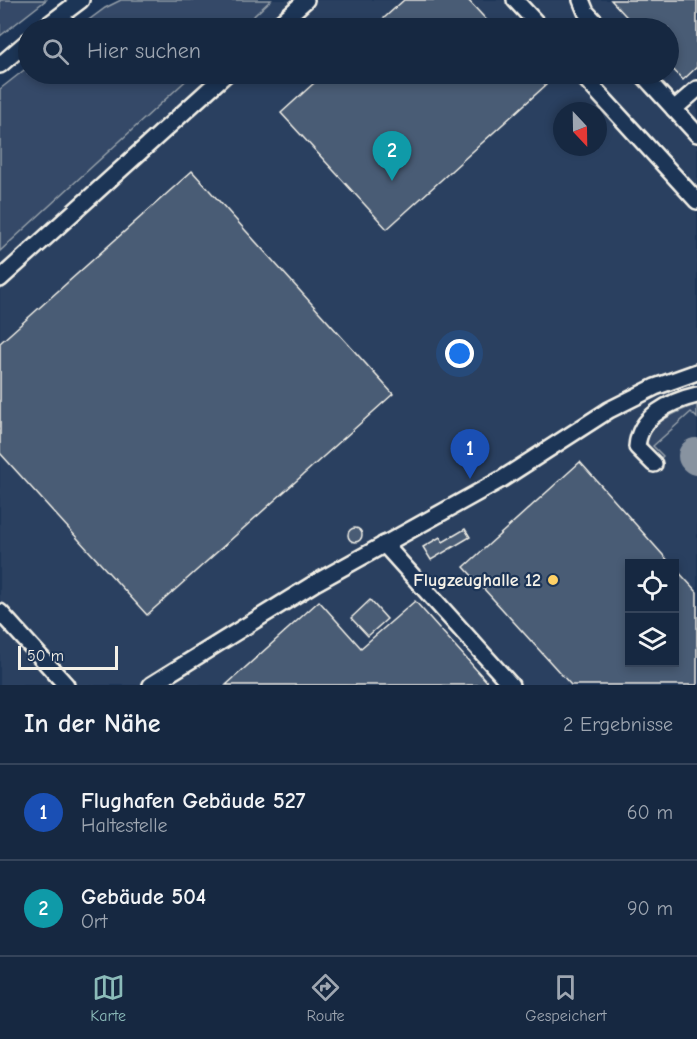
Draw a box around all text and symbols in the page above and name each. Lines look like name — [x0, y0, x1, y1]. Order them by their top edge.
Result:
search box — [18, 18, 679, 84]
icon: search — [39, 35, 72, 68]
text: Hier suchen — [87, 38, 201, 64]
north arrow — [553, 102, 607, 156]
pin: 2 — [372, 132, 412, 181]
your location — [445, 339, 474, 368]
pin: 1 — [450, 430, 490, 479]
map controls — [625, 559, 679, 667]
button: locate — [625, 559, 679, 613]
place label: Flugzeughalle 12 — [413, 570, 541, 591]
marker: Flugzeughalle 12 — [546, 573, 560, 587]
button: layers — [625, 613, 679, 667]
scale bar — [18, 643, 118, 670]
text: 50 m — [27, 647, 64, 665]
text: In der Nähe — [24, 709, 161, 739]
text: 2 Ergebnisse — [563, 713, 673, 736]
text: Flughafen Gebäude 527 — [81, 788, 305, 814]
text: 1 — [40, 801, 47, 824]
text: 60 m — [627, 801, 673, 824]
text: Haltestelle — [81, 814, 168, 837]
text: Gebäude 504 — [81, 884, 206, 910]
text: 2 — [39, 897, 48, 920]
text: 90 m — [627, 897, 673, 920]
text: Ort — [81, 910, 108, 933]
tab: Karte — [90, 971, 126, 1025]
tab: Route — [307, 971, 345, 1025]
tab: Gespeichert — [525, 971, 607, 1025]

